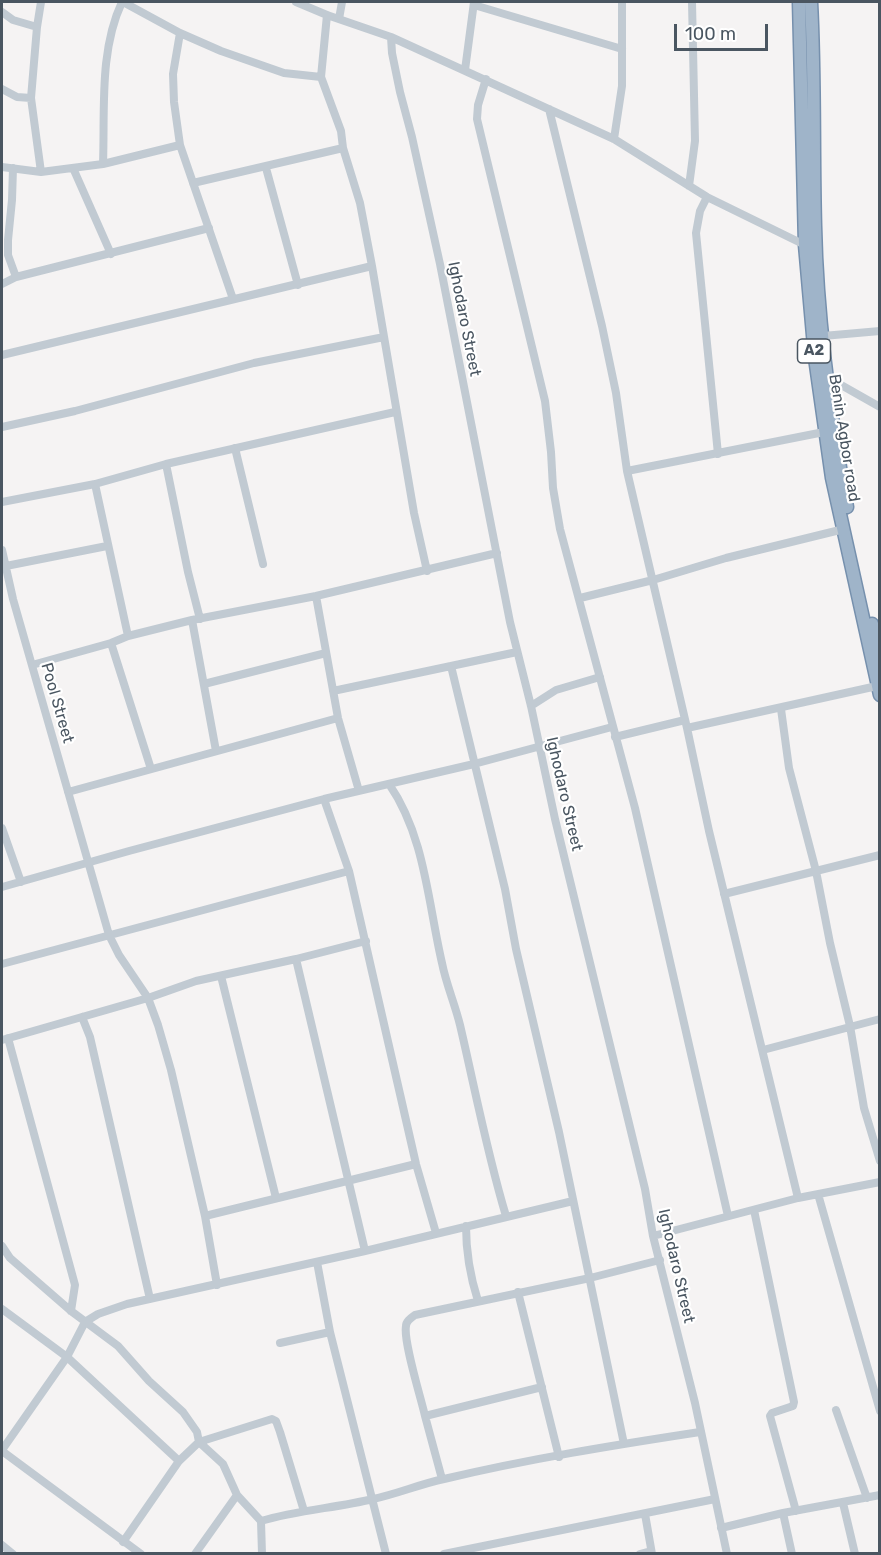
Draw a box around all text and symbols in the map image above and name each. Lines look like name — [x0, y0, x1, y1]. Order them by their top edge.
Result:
scale bar — [677, 12, 772, 50]
text: 100 m — [685, 23, 736, 45]
street label: Ighodaro Street — [443, 260, 485, 378]
road number: A2 — [798, 339, 830, 363]
street label: Benin Agbor road — [824, 373, 864, 503]
street label: Pool Street — [36, 661, 78, 745]
street label: Ighodaro Street — [542, 735, 586, 853]
street label: Ighodaro Street — [654, 1207, 698, 1325]

